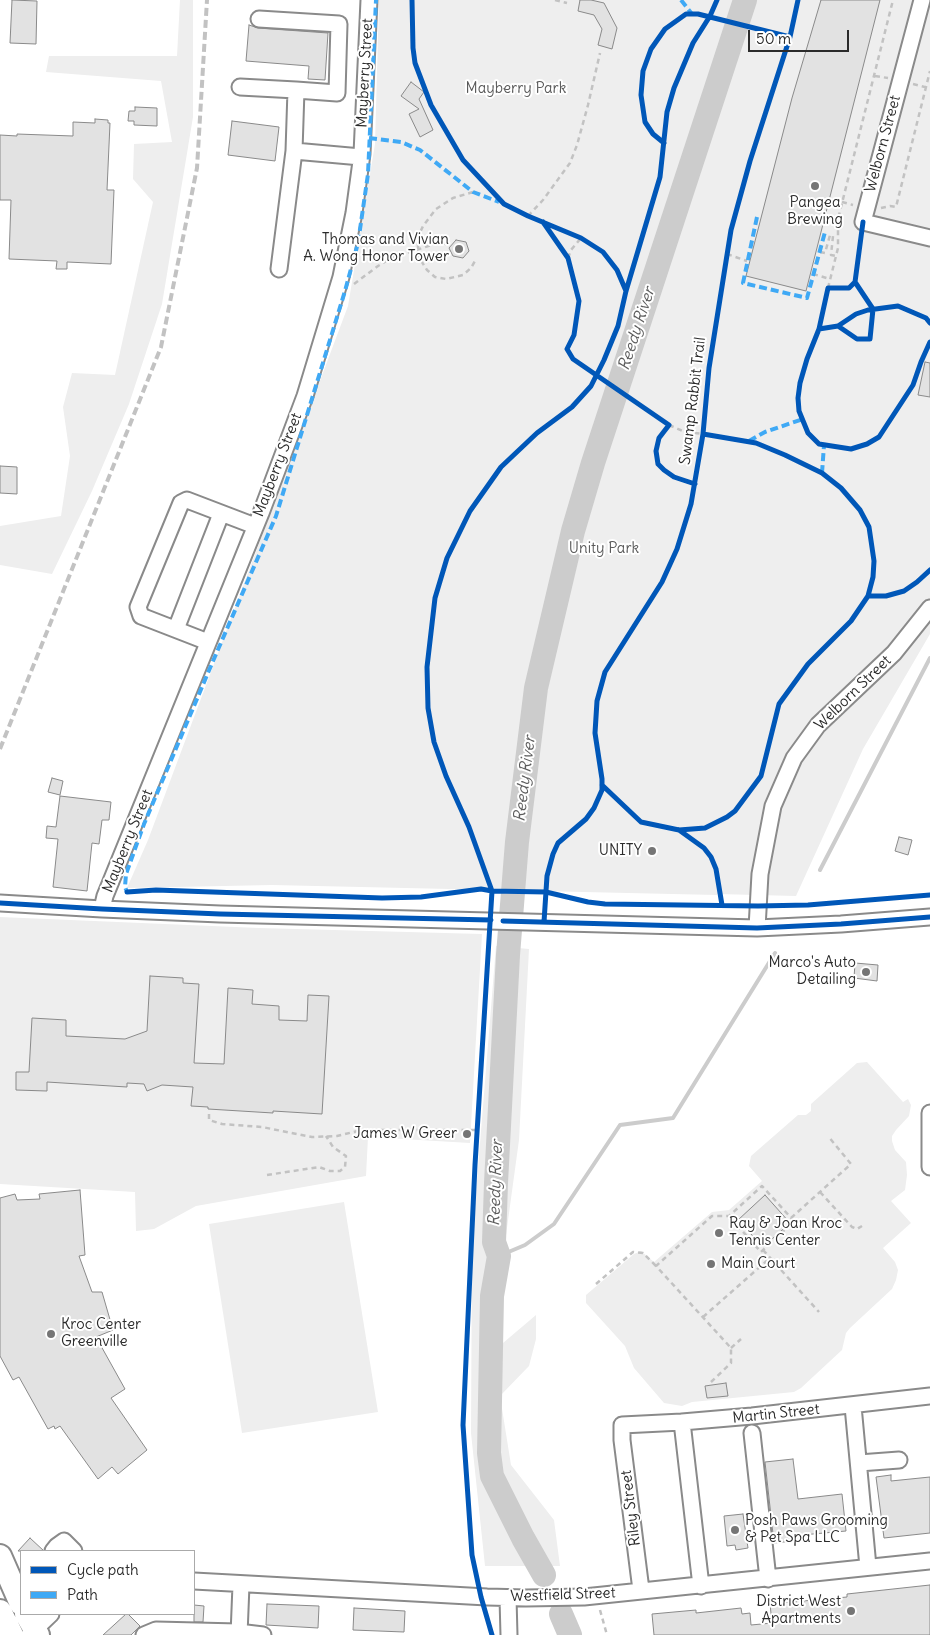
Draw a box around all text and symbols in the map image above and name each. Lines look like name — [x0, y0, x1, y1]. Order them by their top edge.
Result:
street label: Mayberry Street — [353, 18, 377, 128]
scale bar — [750, 20, 851, 52]
text: 50 m — [756, 29, 791, 48]
park label: Mayberry Park — [466, 80, 566, 98]
street label: Welborn Street — [861, 94, 905, 194]
marker: Pangea Brewing — [809, 180, 821, 192]
place label: Pangea Brewing — [787, 194, 843, 229]
place label: Thomas and Vivian A. Wong Honor Tower — [303, 231, 449, 266]
marker: Thomas and Vivian A. Wong Honor Tower — [453, 243, 465, 255]
water label: Reedy River — [615, 285, 659, 373]
street label: Swamp Rabbit Trail — [676, 336, 710, 466]
street label: Mayberry Street — [250, 411, 306, 519]
park label: Unity Park — [569, 540, 639, 558]
street label: Welborn Street — [811, 652, 895, 734]
water label: Reedy River — [510, 735, 540, 823]
street label: Mayberry Street — [99, 787, 157, 895]
place label: UNITY — [599, 842, 642, 860]
marker: UNITY — [646, 845, 658, 857]
place label: Marco's Auto Detailing — [769, 954, 856, 989]
marker: Marco's Auto Detailing — [860, 966, 872, 978]
place label: James W Greer — [353, 1125, 457, 1143]
marker: James W Greer — [461, 1128, 473, 1140]
water label: Reedy River — [485, 1140, 507, 1226]
place label: Ray & Joan Kroc Tennis Center — [729, 1215, 842, 1250]
marker: Ray & Joan Kroc Tennis Center — [713, 1227, 725, 1239]
place label: Main Court — [721, 1255, 795, 1273]
marker: Main Court — [705, 1258, 717, 1270]
place label: Kroc Center Greenville — [61, 1316, 141, 1351]
marker: Kroc Center Greenville — [45, 1328, 57, 1340]
street label: Martin Street — [732, 1400, 820, 1428]
street label: Riley Street — [617, 1469, 645, 1547]
place label: Posh Paws Grooming & Pet Spa LLC — [745, 1512, 888, 1547]
marker: Posh Paws Grooming & Pet Spa LLC — [729, 1524, 741, 1536]
legend — [20, 1550, 195, 1615]
text: Cycle path — [67, 1560, 139, 1579]
street label: Westfield Street — [510, 1584, 616, 1606]
text: Path — [67, 1585, 98, 1604]
place label: District West Apartments — [756, 1593, 841, 1628]
marker: District West Apartments — [845, 1605, 857, 1617]

